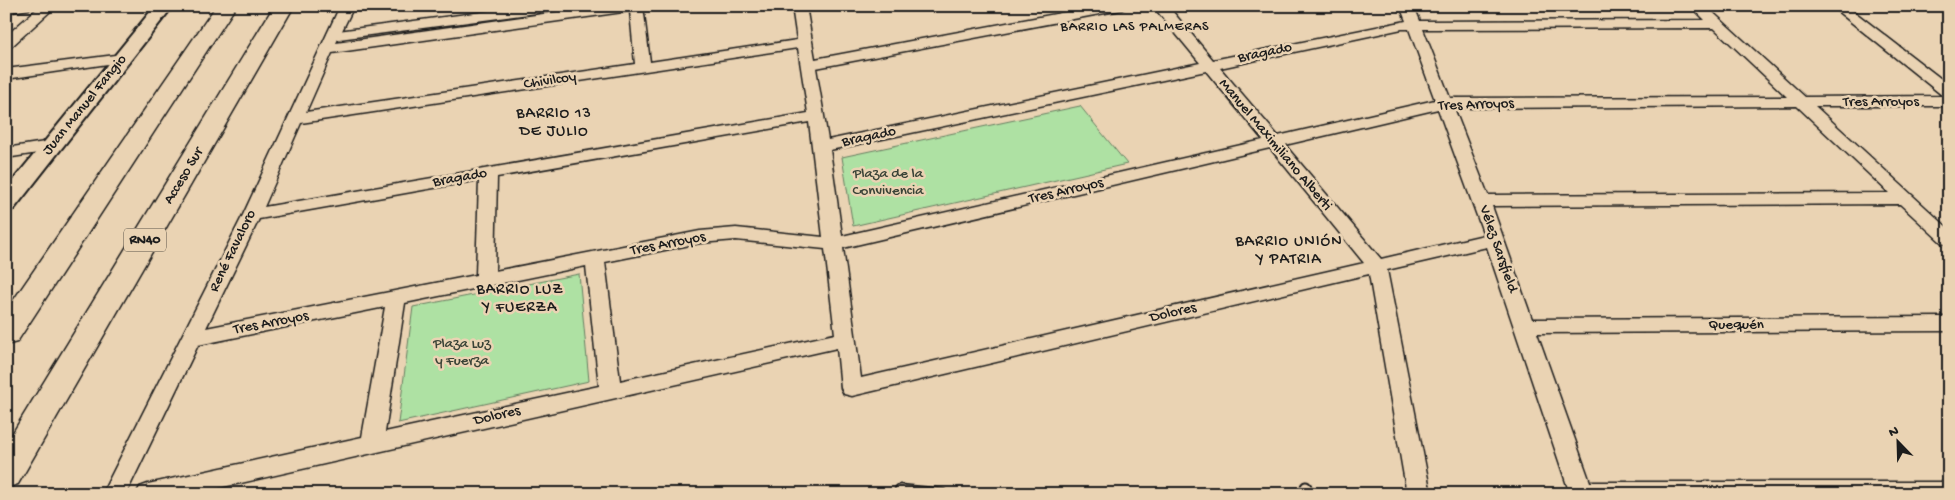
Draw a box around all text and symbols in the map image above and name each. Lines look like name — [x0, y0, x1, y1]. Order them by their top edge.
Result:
district label: BARRIO LAS PALMERAS — [1059, 19, 1210, 36]
street label: Bragado — [1235, 38, 1294, 68]
street label: Juan Manuel Fangio — [39, 51, 131, 159]
street label: Chivilcoy — [522, 68, 578, 94]
street label: Manuel Maximiliano Alberti — [1214, 75, 1336, 215]
street label: Tres Arroyos — [1842, 93, 1919, 111]
street label: Tres Arroyos — [1437, 95, 1515, 115]
district label: BARRIO 13 DE JULIO — [515, 105, 592, 142]
street label: Bragado — [839, 122, 898, 152]
street label: Acceso Sur — [160, 143, 209, 208]
street label: Bragado — [430, 164, 489, 192]
park label: Plaza de la Convivencia — [852, 165, 924, 200]
street label: Tres Arroyos — [1026, 174, 1105, 209]
street label: Vélez Sarsfield — [1474, 202, 1522, 296]
street label: René Favaloro — [205, 207, 261, 295]
road number: RN40 — [124, 228, 166, 252]
street label: Tres Arroyos — [628, 228, 707, 260]
district label: BARRIO UNIÓN Y PATRIA — [1234, 233, 1343, 270]
district label: BARRIO LUZ Y FUERZA — [475, 281, 564, 318]
street label: Dolores — [1147, 299, 1198, 327]
street label: Tres Arroyos — [231, 307, 310, 339]
street label: Quequén — [1708, 316, 1764, 334]
park label: Plaza Luz y Fuerza — [432, 335, 491, 370]
street label: Dolores — [471, 402, 522, 430]
north arrow — [1872, 418, 1922, 468]
text: N — [1886, 423, 1901, 442]

